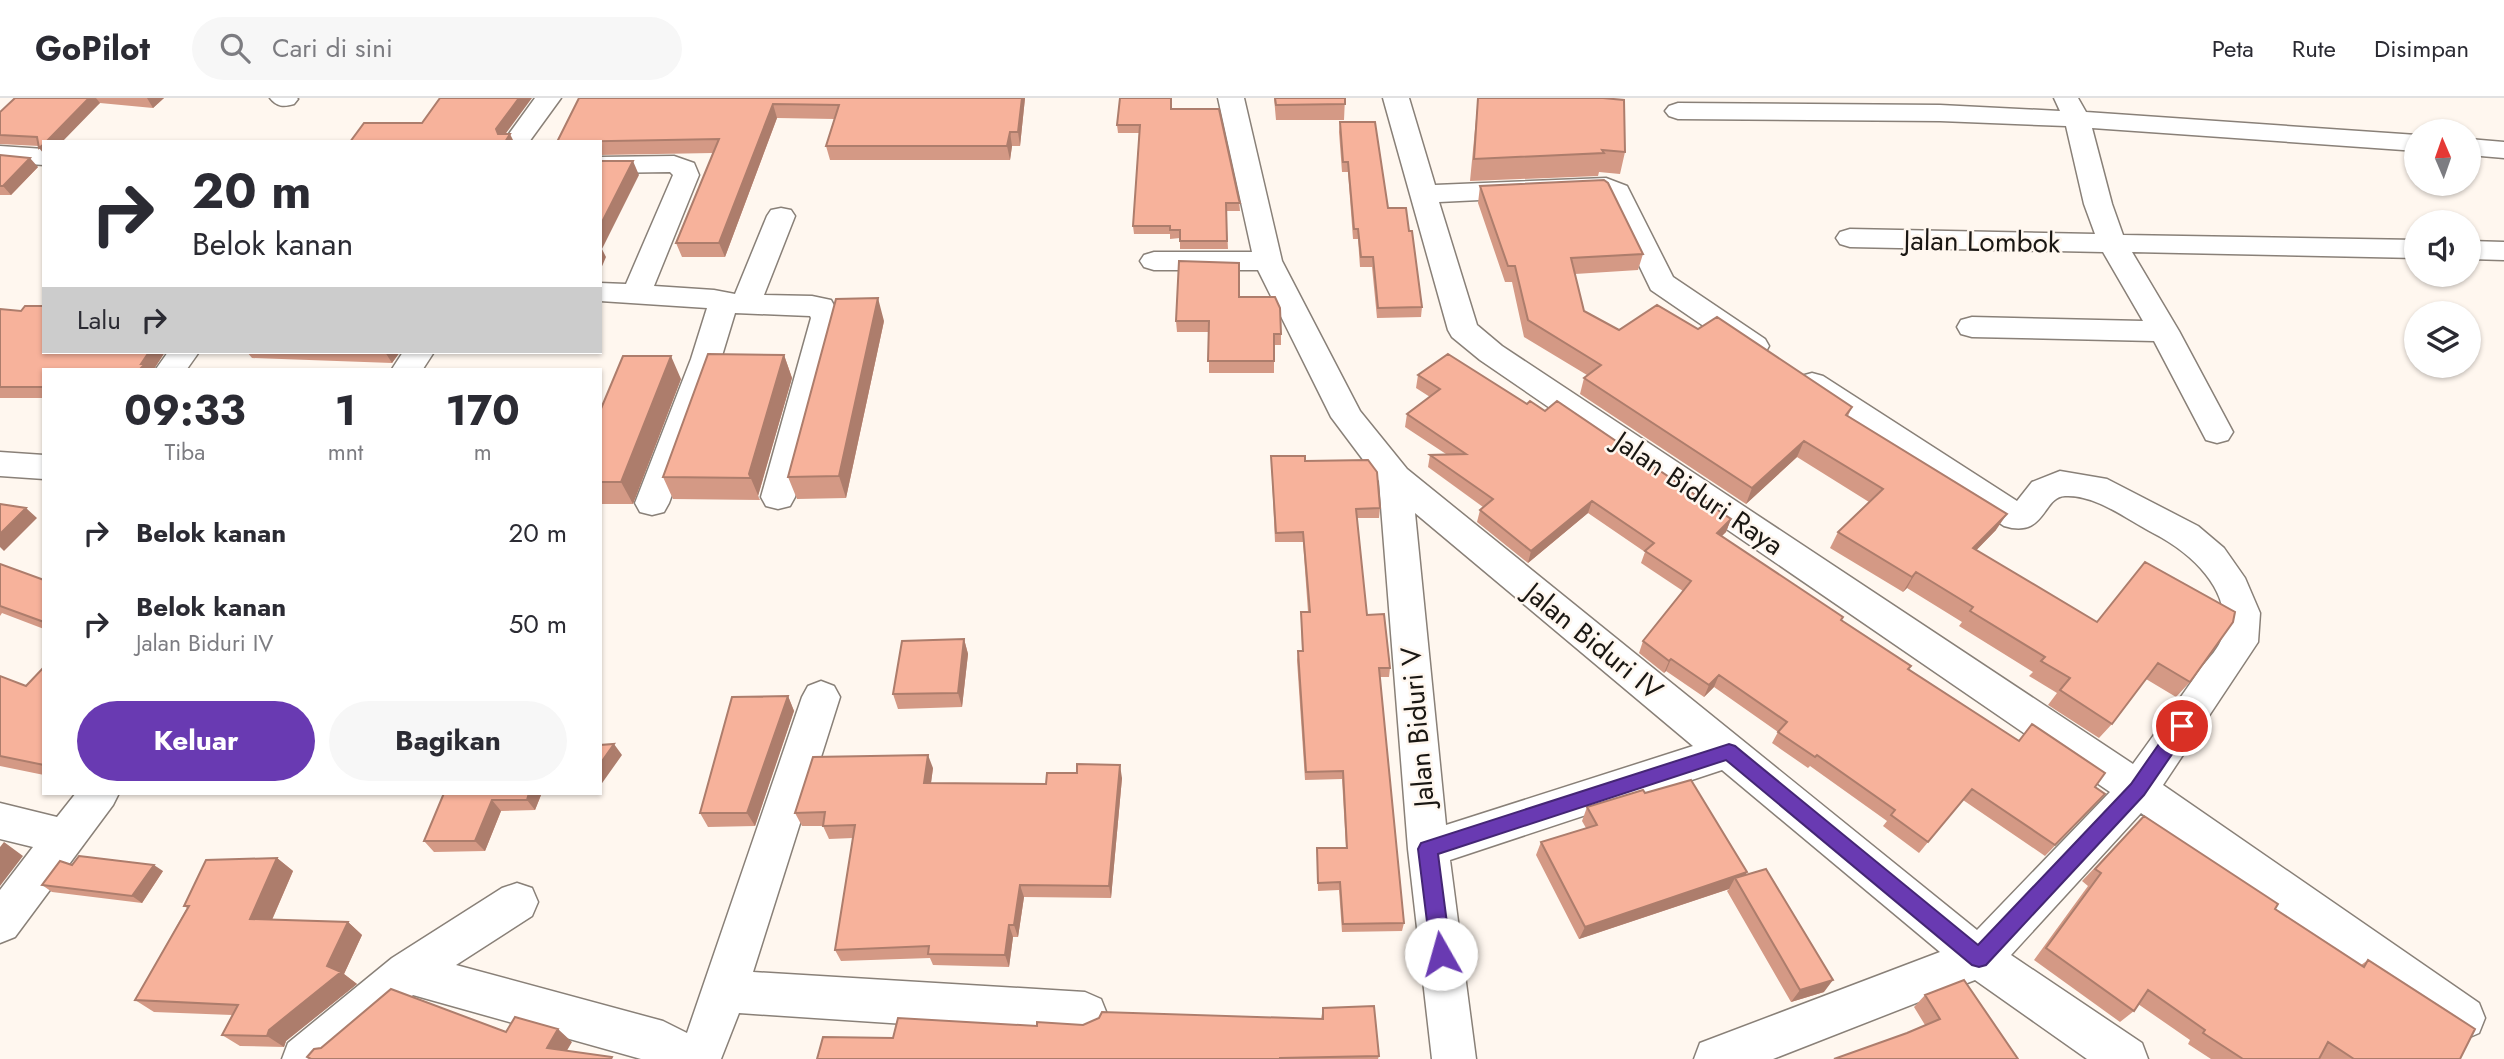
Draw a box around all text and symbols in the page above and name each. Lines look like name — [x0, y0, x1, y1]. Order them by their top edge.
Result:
search box — [192, 17, 682, 80]
text: GoPilot — [35, 25, 150, 72]
icon: search — [216, 29, 254, 67]
text: Cari di sini — [272, 29, 393, 67]
text: Peta — [2212, 31, 2254, 66]
text: Rute — [2292, 31, 2336, 66]
text: Disimpan — [2374, 31, 2469, 66]
north arrow — [2404, 119, 2482, 196]
map controls — [2404, 119, 2481, 378]
text: 20 m — [192, 156, 311, 226]
icon: right — [77, 168, 168, 259]
button: sound — [2404, 210, 2481, 287]
street label: Jalan Lombok — [1899, 220, 2061, 263]
text: Belok kanan — [192, 221, 353, 267]
text: Lalu — [77, 301, 121, 339]
icon: right — [135, 301, 173, 339]
button: layers — [2404, 301, 2481, 378]
text: 09:33 — [124, 380, 246, 441]
text: 1 — [335, 380, 356, 441]
text: 170 — [445, 380, 520, 441]
street label: Jalan Biduri Raya — [1602, 419, 1792, 565]
text: Tiba — [164, 435, 205, 469]
text: mnt — [328, 435, 363, 469]
text: m — [474, 435, 492, 469]
icon: right — [77, 514, 115, 552]
text: Belok kanan — [136, 514, 286, 552]
text: 20 m — [509, 514, 567, 552]
street label: Jalan Biduri IV — [1513, 570, 1672, 710]
text: Belok kanan — [136, 588, 286, 626]
icon: right — [77, 605, 115, 643]
text: 50 m — [509, 605, 567, 643]
text: Jalan Biduri IV — [136, 626, 274, 660]
street label: Jalan Biduri V — [1390, 645, 1445, 813]
pin — [2152, 696, 2212, 756]
button: Keluar — [77, 701, 315, 781]
button: Bagikan — [329, 701, 567, 781]
icon: arrive — [2163, 707, 2201, 745]
position arrow — [1404, 917, 1478, 991]

